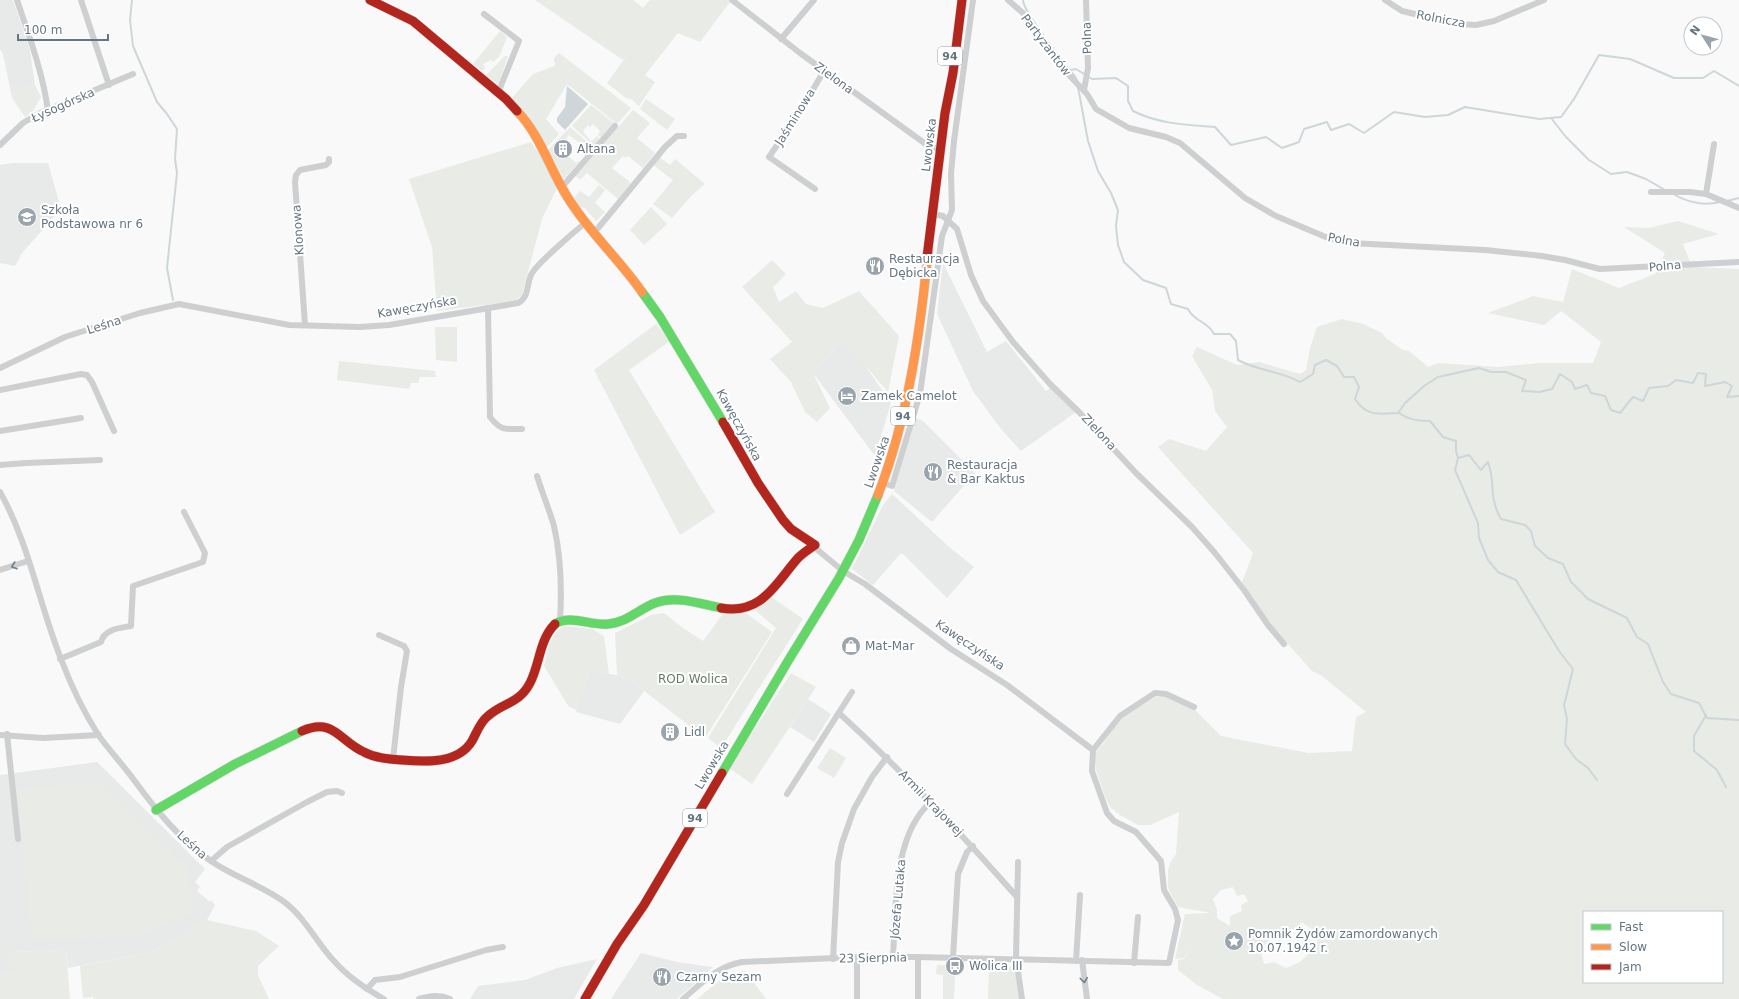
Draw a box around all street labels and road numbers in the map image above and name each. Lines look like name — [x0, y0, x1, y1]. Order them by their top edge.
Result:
street label: Rolnicza — [1415, 7, 1467, 31]
street label: Partyzantów — [1018, 11, 1074, 79]
street label: Polna — [1079, 22, 1095, 54]
road number: 94 — [938, 47, 962, 65]
street label: Zielona — [812, 59, 856, 97]
street label: Łysogórska — [28, 85, 97, 126]
street label: Jaśminowa — [771, 86, 818, 149]
street label: Lwowska — [919, 117, 939, 173]
street label: Klonowa — [289, 204, 307, 256]
street label: Polna — [1327, 230, 1361, 250]
street label: Polna — [1648, 258, 1682, 274]
street label: Kawęczyńska — [376, 293, 458, 321]
street label: Leśna — [85, 313, 123, 337]
street label: Kawęczyńska — [713, 387, 765, 463]
road number: 94 — [891, 407, 915, 425]
street label: Zielona — [1079, 411, 1119, 453]
street label: Lwowska — [862, 434, 892, 490]
street label: Kawęczyńska — [933, 617, 1007, 673]
street label: Lwowska — [692, 738, 732, 792]
street label: Armii Krajowej — [896, 767, 966, 839]
road number: 94 — [683, 809, 707, 827]
street label: Leśna — [174, 828, 210, 862]
street label: Józefa Lutaka — [887, 858, 908, 941]
street label: 23 Sierpnia — [839, 950, 907, 966]

